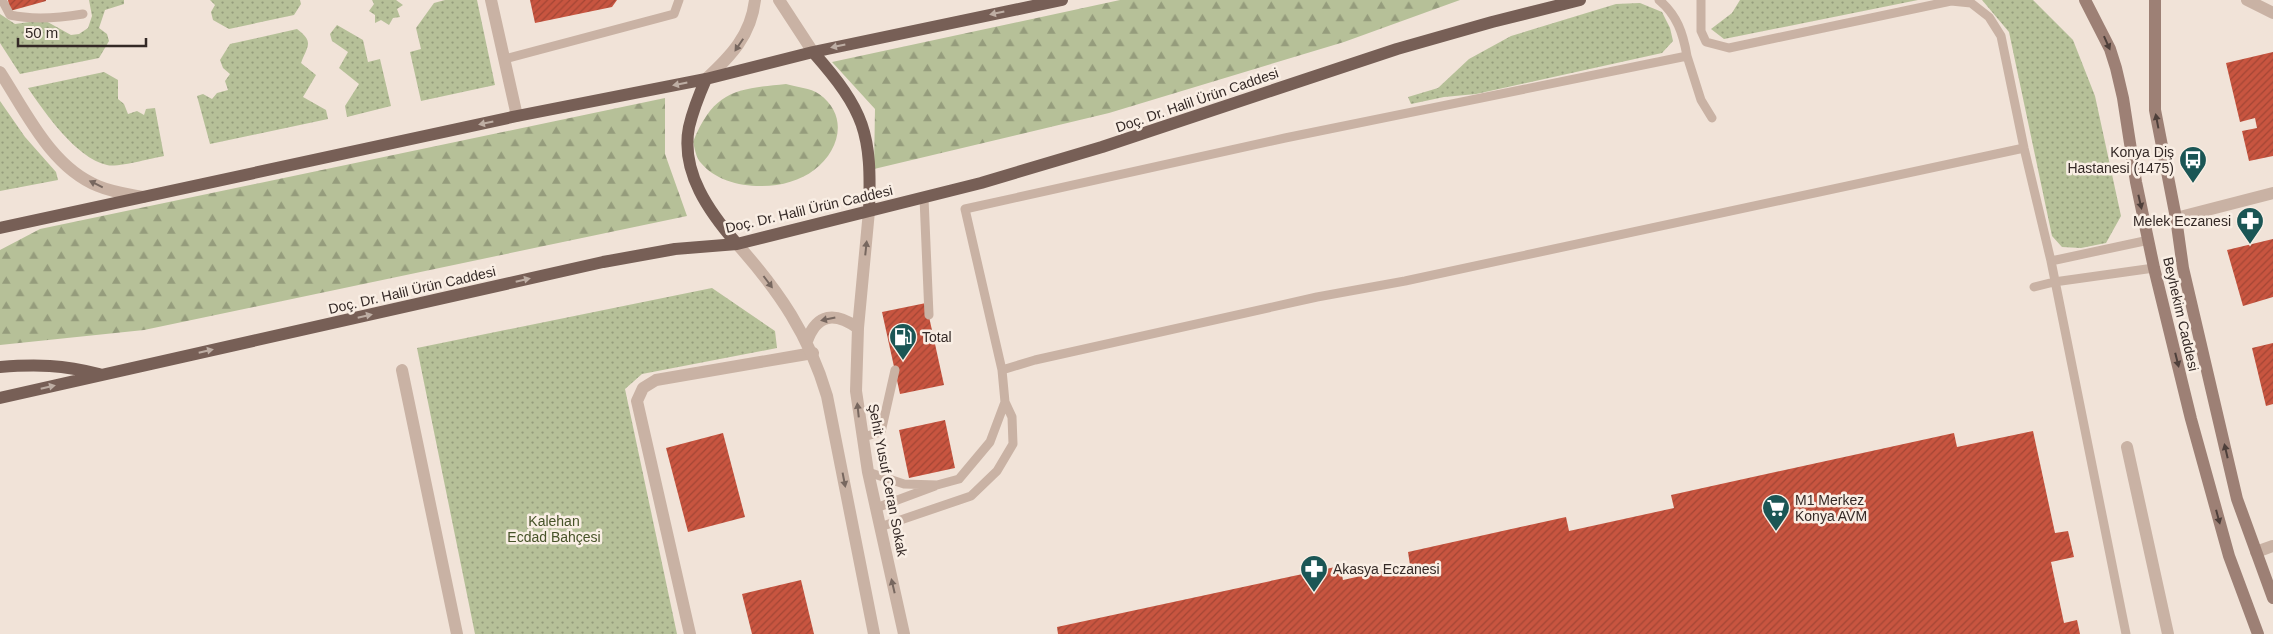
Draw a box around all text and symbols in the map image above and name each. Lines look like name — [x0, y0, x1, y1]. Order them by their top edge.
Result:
one-way arrow — [988, 10, 1004, 18]
scale bar — [18, 15, 145, 47]
text: 50 m — [25, 24, 58, 41]
one-way arrow — [2103, 36, 2111, 50]
one-way arrow — [734, 38, 744, 51]
one-way arrow — [830, 42, 845, 50]
street label: Doç. Dr. Halil Ürün Caddesi — [1113, 64, 1281, 135]
one-way arrow — [671, 81, 687, 89]
one-way arrow — [2153, 114, 2161, 129]
one-way arrow — [478, 119, 494, 127]
place label: Konya Diş Hastanesi (1475) — [2067, 144, 2174, 176]
bus stop icon: Konya Diş Hastanesi (1475) — [2178, 145, 2208, 184]
one-way arrow — [89, 180, 103, 188]
street label: Doç. Dr. Halil Ürün Caddesi — [724, 181, 894, 236]
one-way arrow — [2136, 194, 2144, 210]
pharmacy icon: Melek Eczanesi — [2235, 206, 2265, 245]
place label: Melek Eczanesi — [2133, 213, 2231, 229]
one-way arrow — [862, 240, 870, 256]
street label: Beyhekim Caddesi — [2160, 255, 2202, 373]
street label: Doç. Dr. Halil Ürün Caddesi — [327, 262, 497, 317]
one-way arrow — [763, 275, 774, 288]
one-way arrow — [516, 276, 531, 284]
one-way arrow — [357, 312, 372, 320]
one-way arrow — [820, 315, 835, 323]
fuel station icon: Total — [888, 322, 918, 361]
place label: Total — [922, 329, 952, 345]
one-way arrow — [199, 347, 215, 355]
one-way arrow — [2173, 353, 2181, 368]
one-way arrow — [40, 383, 55, 391]
one-way arrow — [854, 402, 862, 418]
street label: Şehit Yusuf Ceran Sokak — [865, 402, 911, 559]
one-way arrow — [2222, 444, 2230, 459]
one-way arrow — [840, 472, 848, 488]
place label: M1 Merkez Konya AVM — [1795, 492, 1867, 524]
supermarket icon: M1 Merkez Konya AVM — [1761, 493, 1791, 532]
one-way arrow — [2215, 510, 2223, 525]
park label: Kalehan Ecdad Bahçesi — [507, 513, 601, 545]
pharmacy icon: Akasya Eczanesi — [1299, 554, 1329, 593]
place label: Akasya Eczanesi — [1333, 561, 1440, 577]
one-way arrow — [889, 579, 897, 594]

